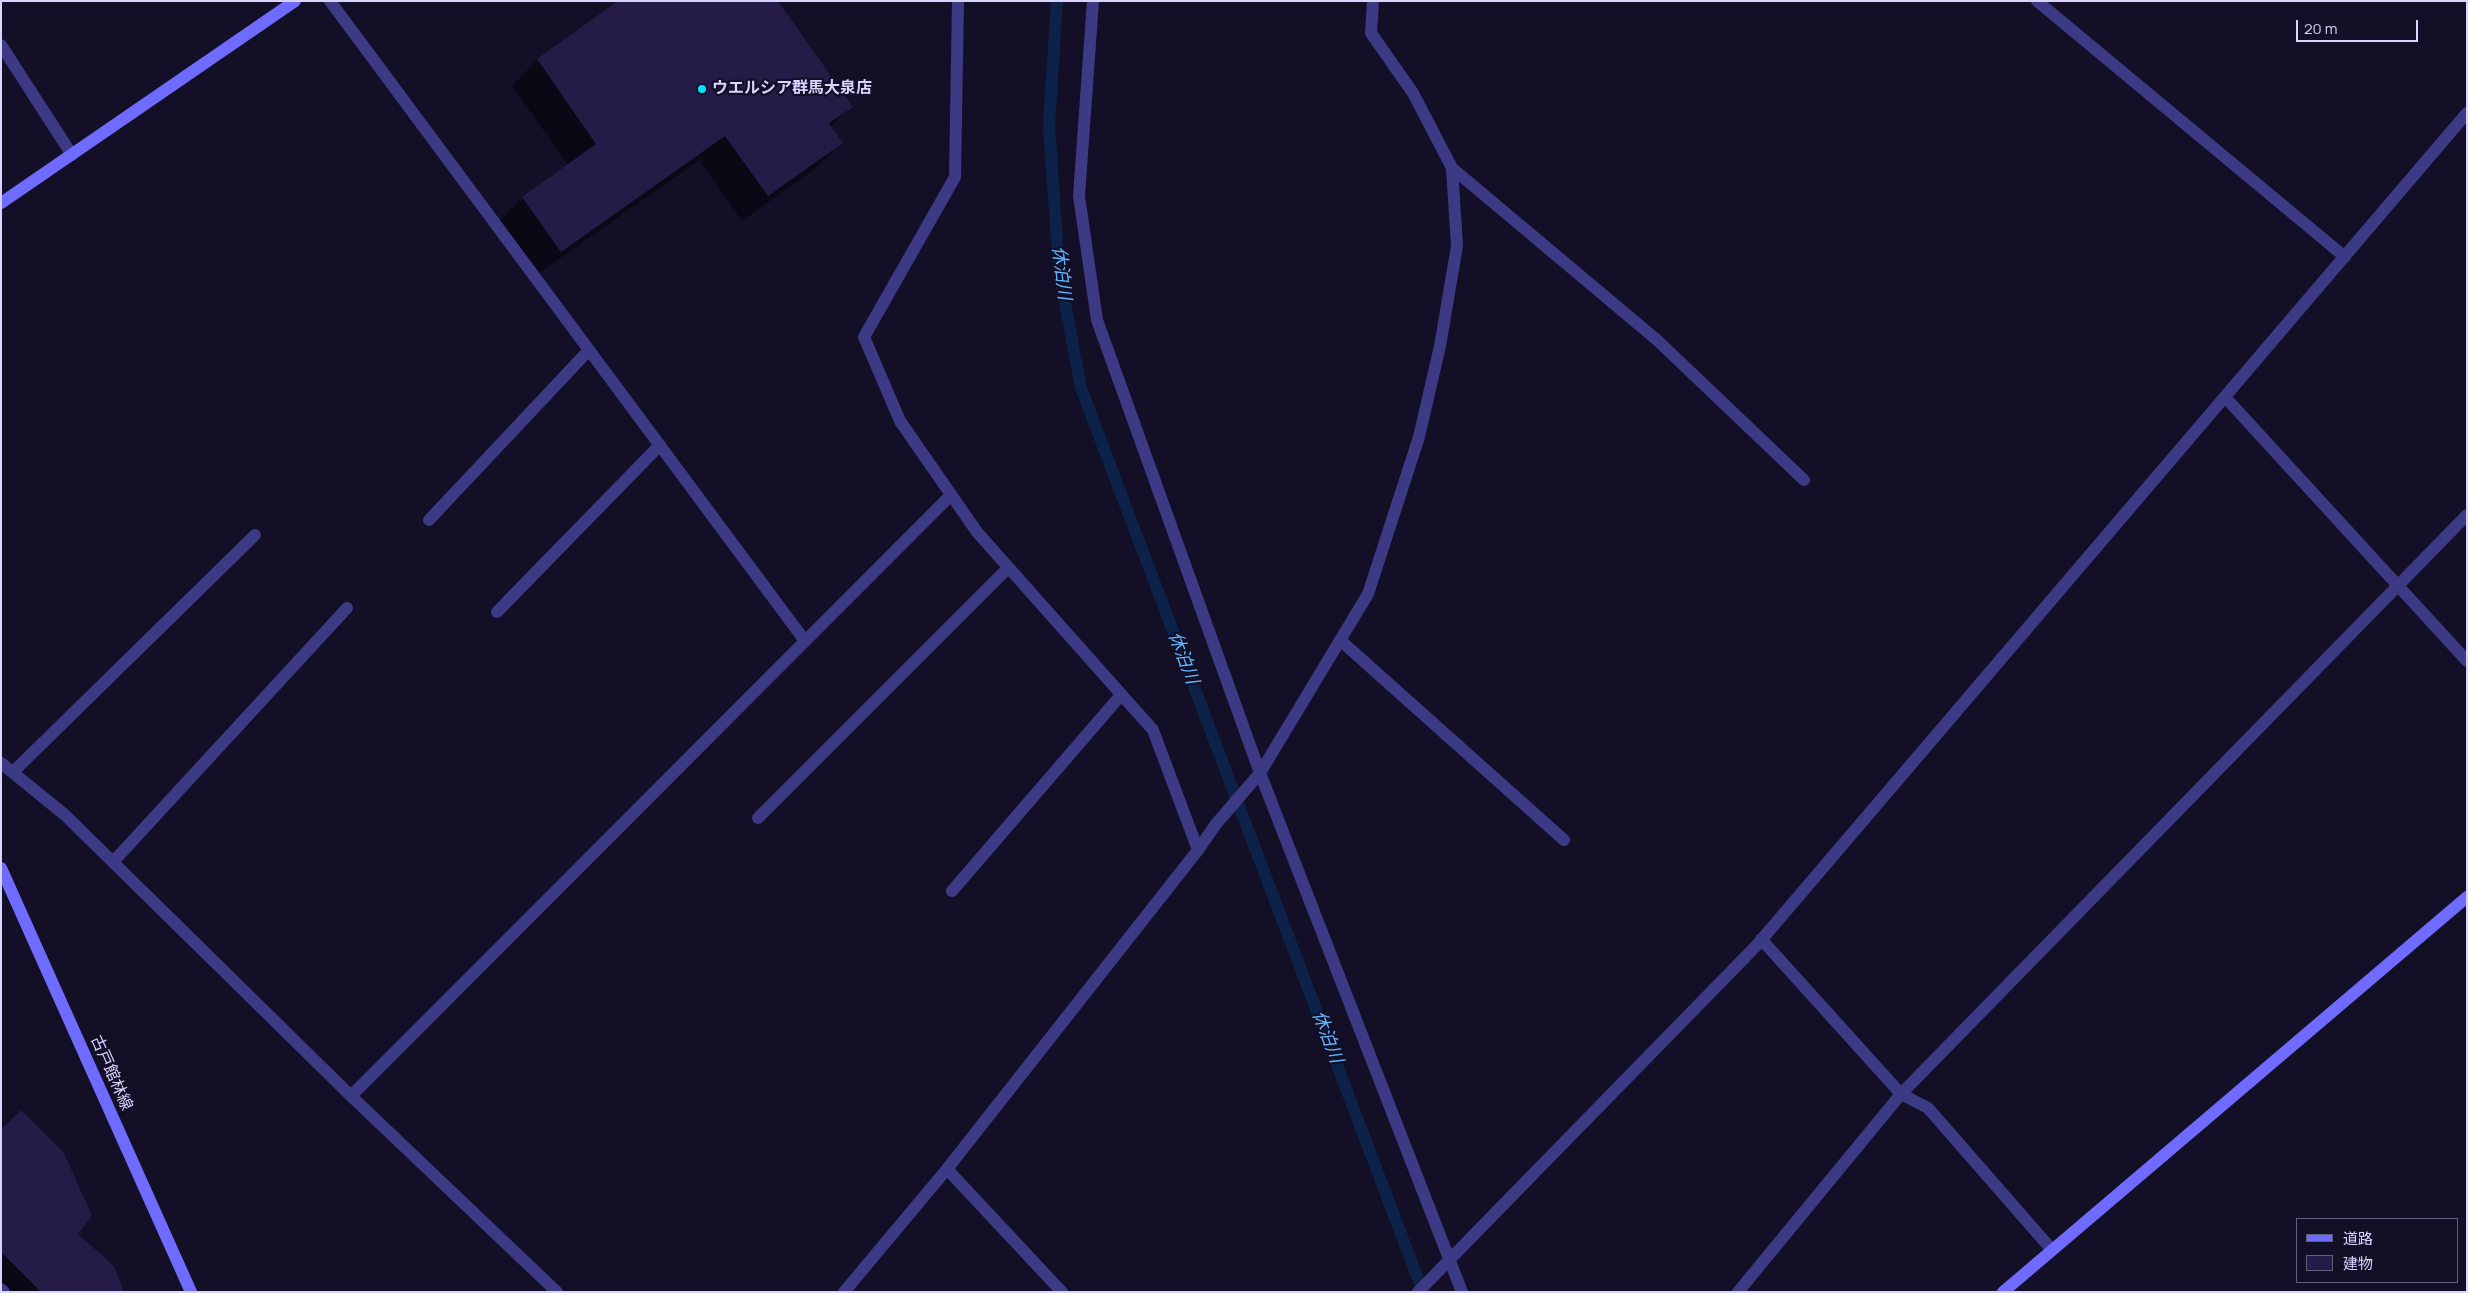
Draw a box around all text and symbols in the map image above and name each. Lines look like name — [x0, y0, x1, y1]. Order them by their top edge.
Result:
scale bar — [2298, 10, 2420, 42]
text: 20 m — [2304, 18, 2337, 39]
place label: ウエルシア群馬大泉店 — [712, 79, 872, 99]
marker: ウエルシア群馬大泉店 — [696, 83, 708, 95]
water label: 休泊川 — [1047, 245, 1075, 301]
water label: 休泊川 — [1163, 629, 1203, 687]
water label: 休泊川 — [1307, 1008, 1347, 1066]
street label: 古戸館林線 — [86, 1033, 136, 1113]
legend — [2296, 1218, 2458, 1283]
text: 道路 — [2343, 1228, 2373, 1249]
text: 建物 — [2343, 1253, 2373, 1274]

